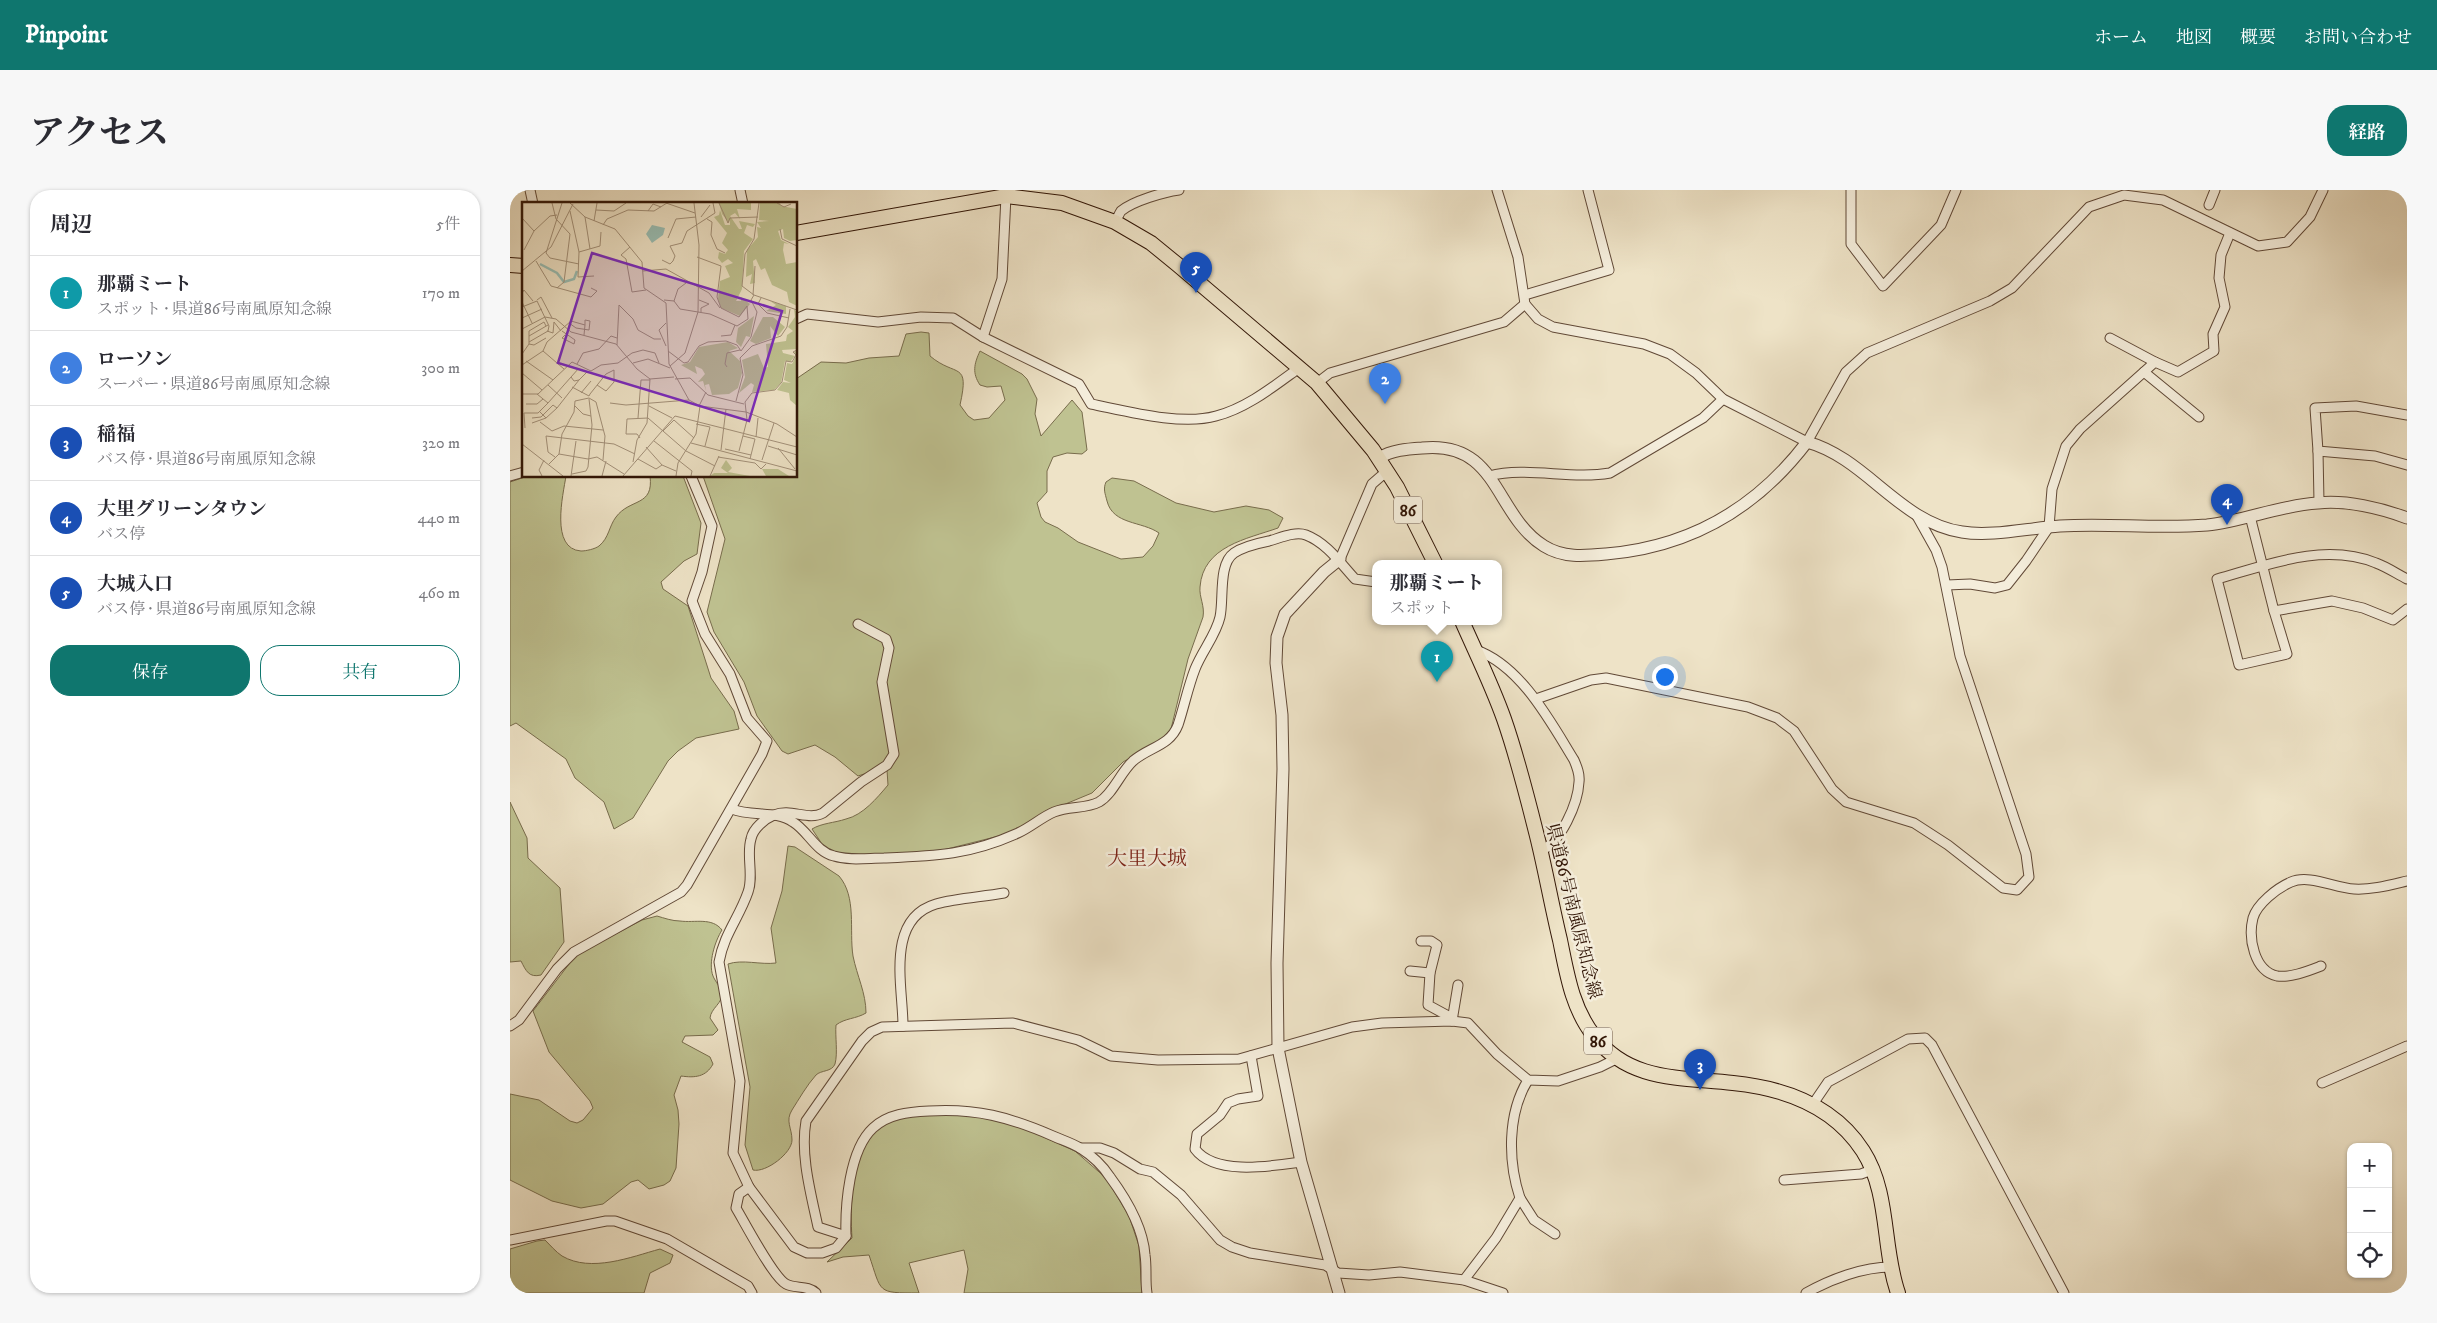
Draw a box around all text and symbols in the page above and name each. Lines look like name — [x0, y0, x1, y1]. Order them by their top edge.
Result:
text: Pinpoint — [25, 20, 108, 50]
text: ホーム — [2094, 27, 2148, 49]
text: 地図 — [2176, 27, 2212, 49]
text: 概要 — [2240, 27, 2276, 49]
text: お問い合わせ — [2304, 27, 2412, 49]
button: 経路 — [2327, 105, 2407, 156]
text: アクセス — [30, 112, 169, 156]
inset map — [522, 202, 798, 478]
text: 周辺 — [50, 212, 92, 238]
text: 5件 — [436, 214, 460, 234]
pin: 5 — [1180, 252, 1212, 293]
text: 那覇ミート — [97, 273, 192, 296]
text: 1 — [63, 283, 69, 303]
text: 170 m — [422, 283, 460, 303]
text: スポット · 県道86号南風原知念線 — [97, 299, 332, 319]
text: ローソン — [97, 348, 172, 371]
text: 2 — [62, 358, 70, 378]
text: 300 m — [421, 358, 460, 378]
pin: 2 — [1369, 363, 1401, 404]
text: スーパー · 県道86号南風原知念線 — [97, 374, 330, 394]
text: 稲福 — [97, 423, 135, 446]
text: 3 — [63, 433, 69, 453]
text: 320 m — [422, 433, 460, 453]
text: バス停 · 県道86号南風原知念線 — [97, 449, 316, 469]
pin: 4 — [2211, 484, 2243, 525]
road number: 86 — [1394, 496, 1422, 524]
text: 大里グリーンタウン — [97, 498, 267, 521]
text: 4 — [61, 508, 71, 528]
text: 440 m — [418, 508, 460, 528]
text: バス停 — [97, 524, 145, 544]
popup — [1372, 560, 1502, 625]
text: 那覇ミート — [1389, 572, 1485, 595]
text: 大城入口 — [97, 573, 173, 596]
text: 5 — [62, 583, 70, 603]
text: 460 m — [418, 583, 460, 603]
text: スポット — [1389, 598, 1454, 618]
text: バス停 · 県道86号南風原知念線 — [97, 599, 316, 619]
pin: 1 — [1421, 641, 1453, 682]
button: 保存 — [50, 645, 250, 696]
button: 共有 — [260, 645, 460, 696]
your location — [1652, 664, 1678, 690]
street label: 県道86号南風原知念線 — [1541, 821, 1606, 1001]
district label: 大里大城 — [1107, 847, 1187, 872]
road number: 86 — [1584, 1028, 1612, 1054]
pin: 3 — [1684, 1049, 1716, 1090]
map controls — [2347, 1143, 2392, 1278]
button: + — [2347, 1143, 2392, 1188]
button: − — [2347, 1188, 2392, 1233]
button: locate — [2347, 1233, 2392, 1278]

